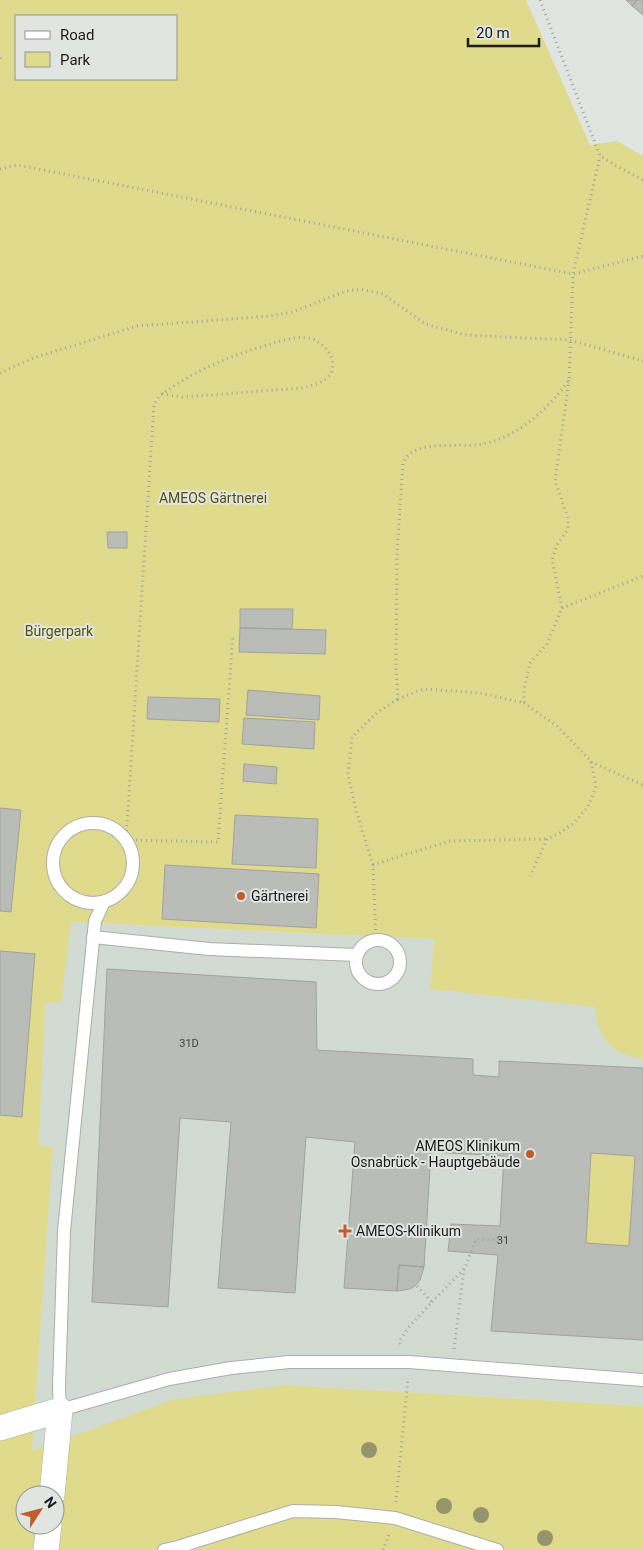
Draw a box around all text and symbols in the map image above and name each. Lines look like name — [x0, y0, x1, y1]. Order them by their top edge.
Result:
legend — [15, 15, 178, 80]
scale bar — [468, 15, 539, 47]
text: 20 m — [476, 24, 510, 42]
text: Road — [60, 26, 94, 44]
text: Park — [60, 51, 91, 69]
park label: AMEOS Gärtnerei — [159, 490, 267, 506]
park label: Bürgerpark — [25, 623, 94, 639]
place label: Gärtnerei — [251, 888, 308, 904]
marker: Gärtnerei — [235, 890, 247, 902]
house number: 31D — [179, 1037, 199, 1050]
place label: AMEOS Klinikum Osnabrück - Hauptgebäude — [351, 1138, 520, 1170]
marker: AMEOS Klinikum Osnabrück - Hauptgebäude — [524, 1148, 536, 1160]
place label: AMEOS-Klinikum — [356, 1223, 461, 1239]
marker: AMEOS-Klinikum — [338, 1224, 352, 1238]
house number: 31 — [497, 1234, 509, 1247]
north arrow — [15, 1485, 65, 1535]
text: N — [41, 1494, 60, 1511]

